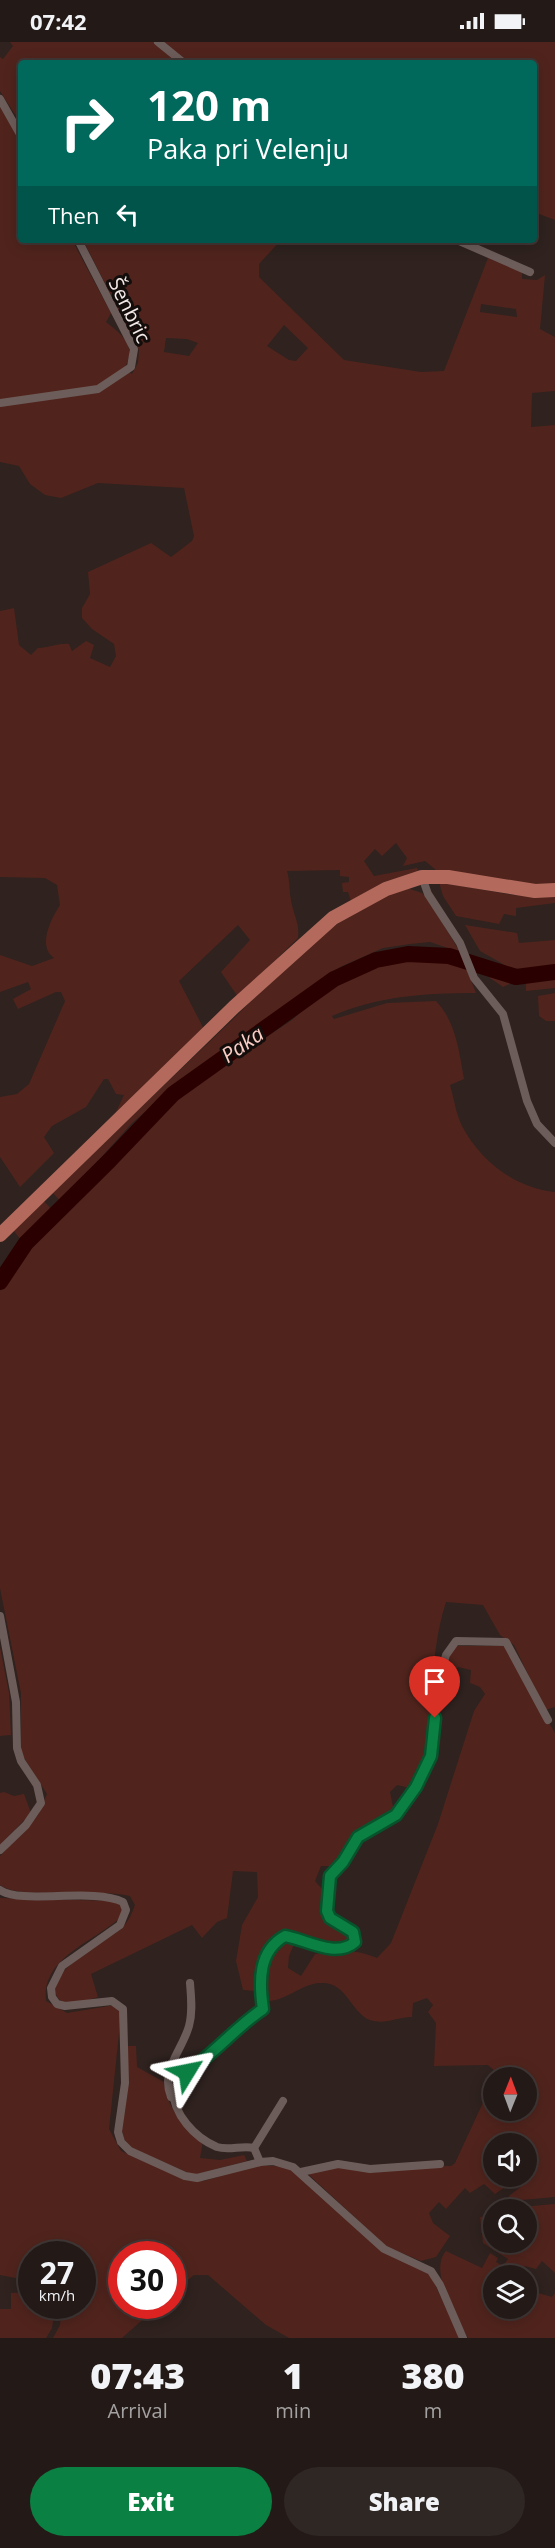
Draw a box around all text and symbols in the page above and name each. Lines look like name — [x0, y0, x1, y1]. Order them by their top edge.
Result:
text: 07:42 — [30, 6, 87, 36]
text: 120 m — [147, 76, 271, 133]
icon: right — [48, 84, 126, 162]
text: Paka pri Velenju — [147, 130, 349, 167]
icon: left — [111, 198, 144, 231]
text: Then — [48, 200, 99, 230]
street label: Šenbric — [103, 273, 157, 347]
water label: Paka — [215, 1019, 269, 1069]
pin — [409, 1656, 460, 1718]
icon: arrive — [418, 1665, 451, 1698]
position arrow — [155, 2040, 219, 2104]
north arrow — [483, 2067, 537, 2121]
map controls — [483, 2067, 537, 2319]
button: sound — [483, 2133, 537, 2187]
button: search — [483, 2199, 537, 2253]
speed limit sign: 30 — [108, 2241, 186, 2319]
text: 27 — [40, 2252, 74, 2293]
button: layers — [483, 2265, 537, 2319]
text: km/h — [39, 2285, 75, 2305]
text: 07:43 — [90, 2351, 185, 2400]
text: 1 — [283, 2351, 304, 2400]
text: 380 — [401, 2351, 465, 2400]
text: Arrival — [108, 2397, 168, 2424]
text: min — [275, 2397, 311, 2424]
text: m — [424, 2397, 442, 2424]
button: Exit — [30, 2467, 272, 2536]
button: Share — [284, 2467, 525, 2536]

